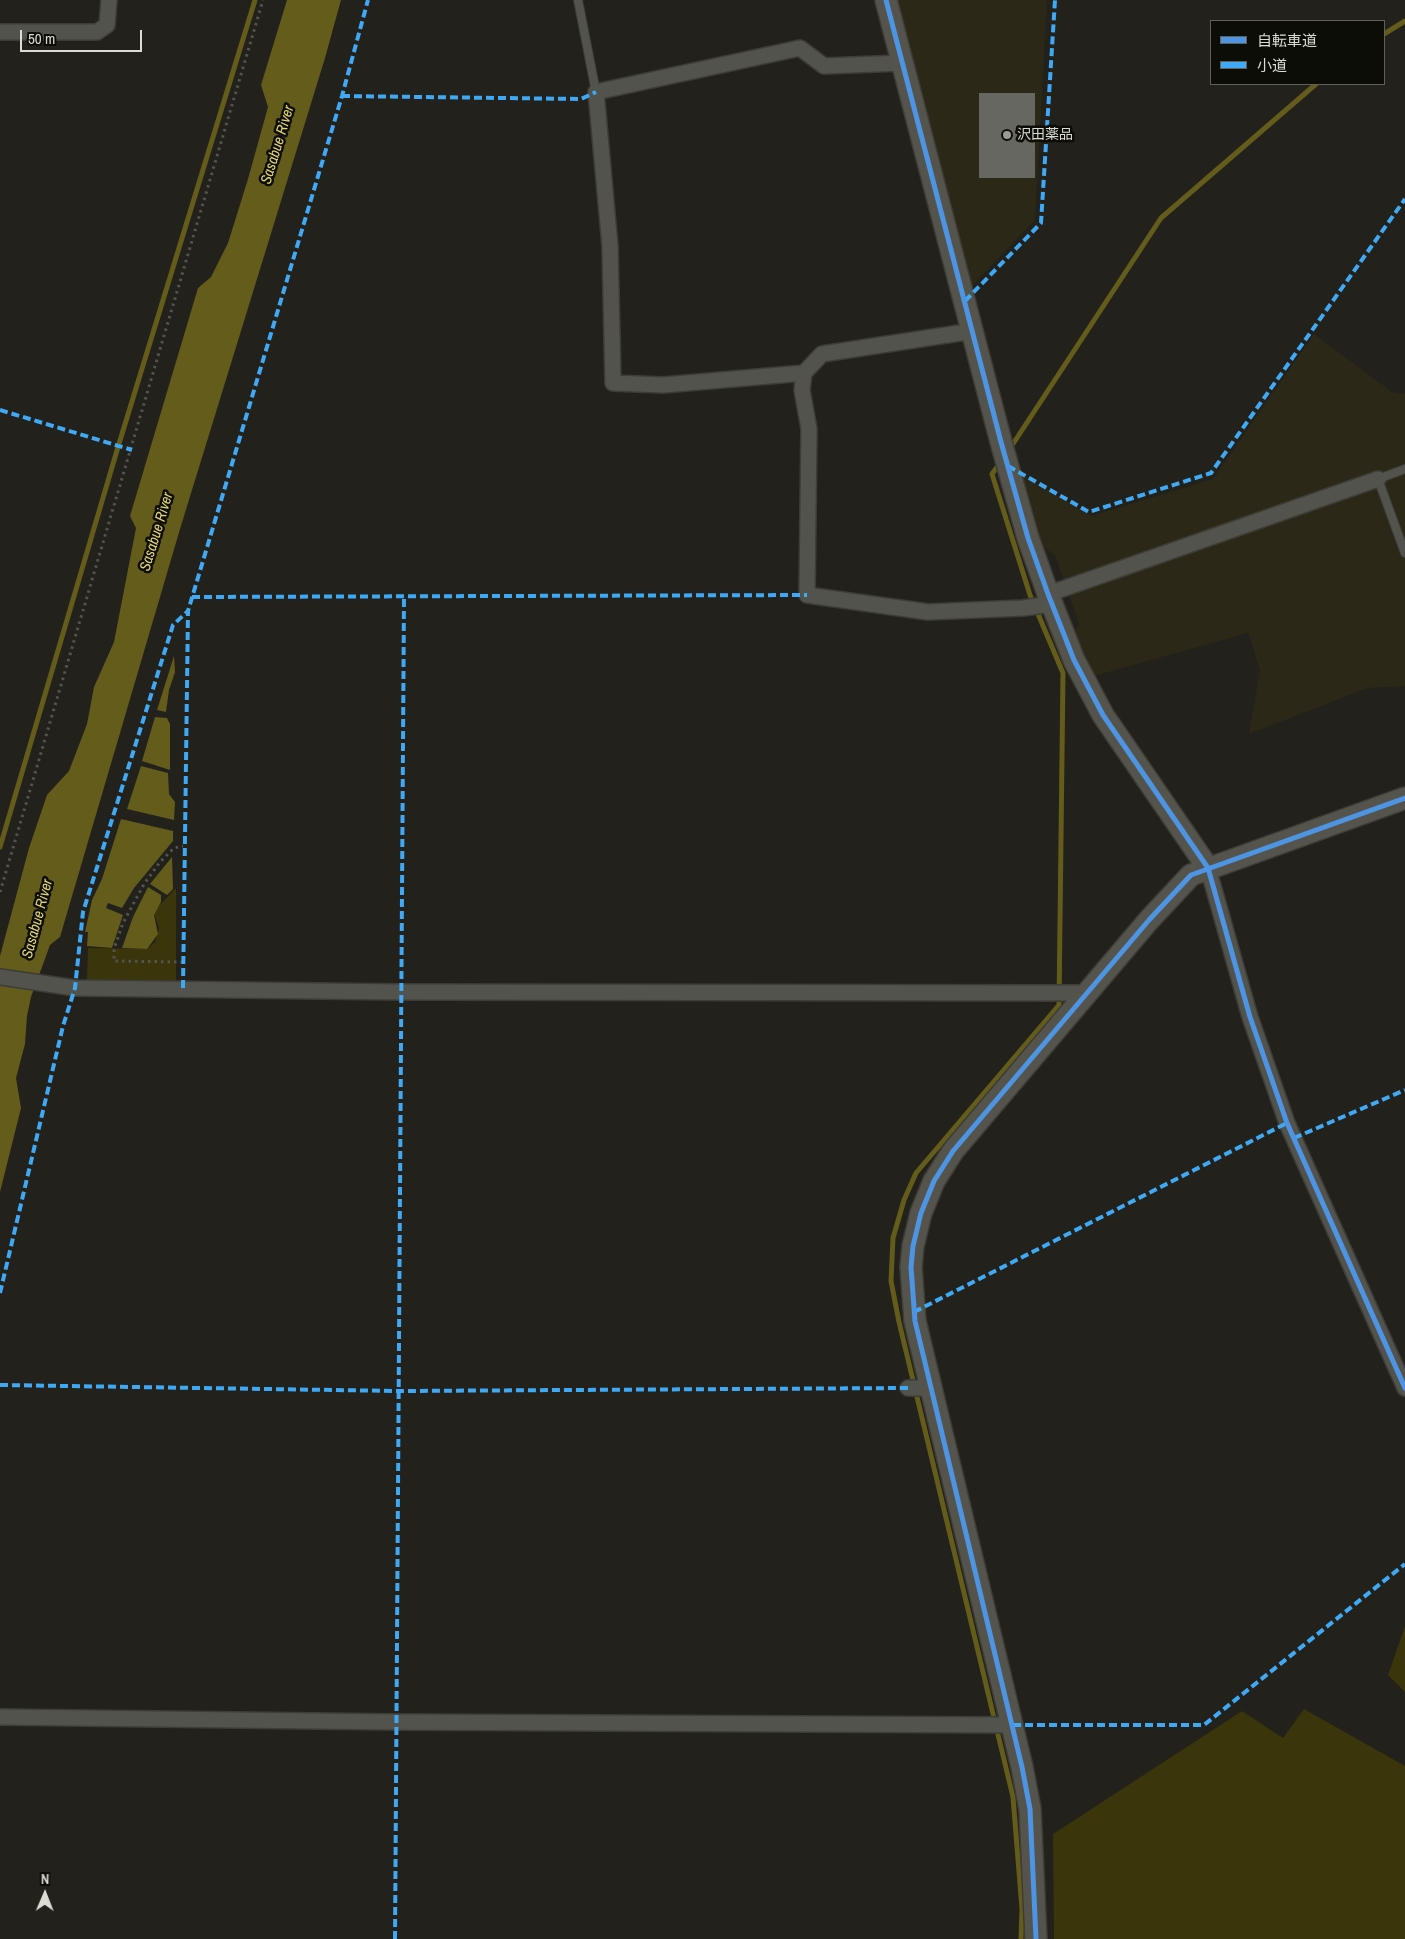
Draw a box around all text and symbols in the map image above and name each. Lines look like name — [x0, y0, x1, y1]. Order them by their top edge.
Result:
scale bar — [22, 20, 145, 52]
legend — [1210, 20, 1385, 85]
text: 50 m — [28, 28, 55, 49]
text: 自転車道 — [1257, 30, 1317, 51]
text: 小道 — [1257, 55, 1287, 76]
water label: Sasabue River — [257, 103, 299, 187]
place label: 沢田薬品 — [1017, 127, 1073, 143]
marker: 沢田薬品 — [1001, 129, 1013, 141]
water label: Sasabue River — [136, 490, 178, 574]
water label: Sasabue River — [19, 877, 57, 961]
north arrow — [20, 1869, 70, 1919]
text: N — [41, 1870, 50, 1888]

